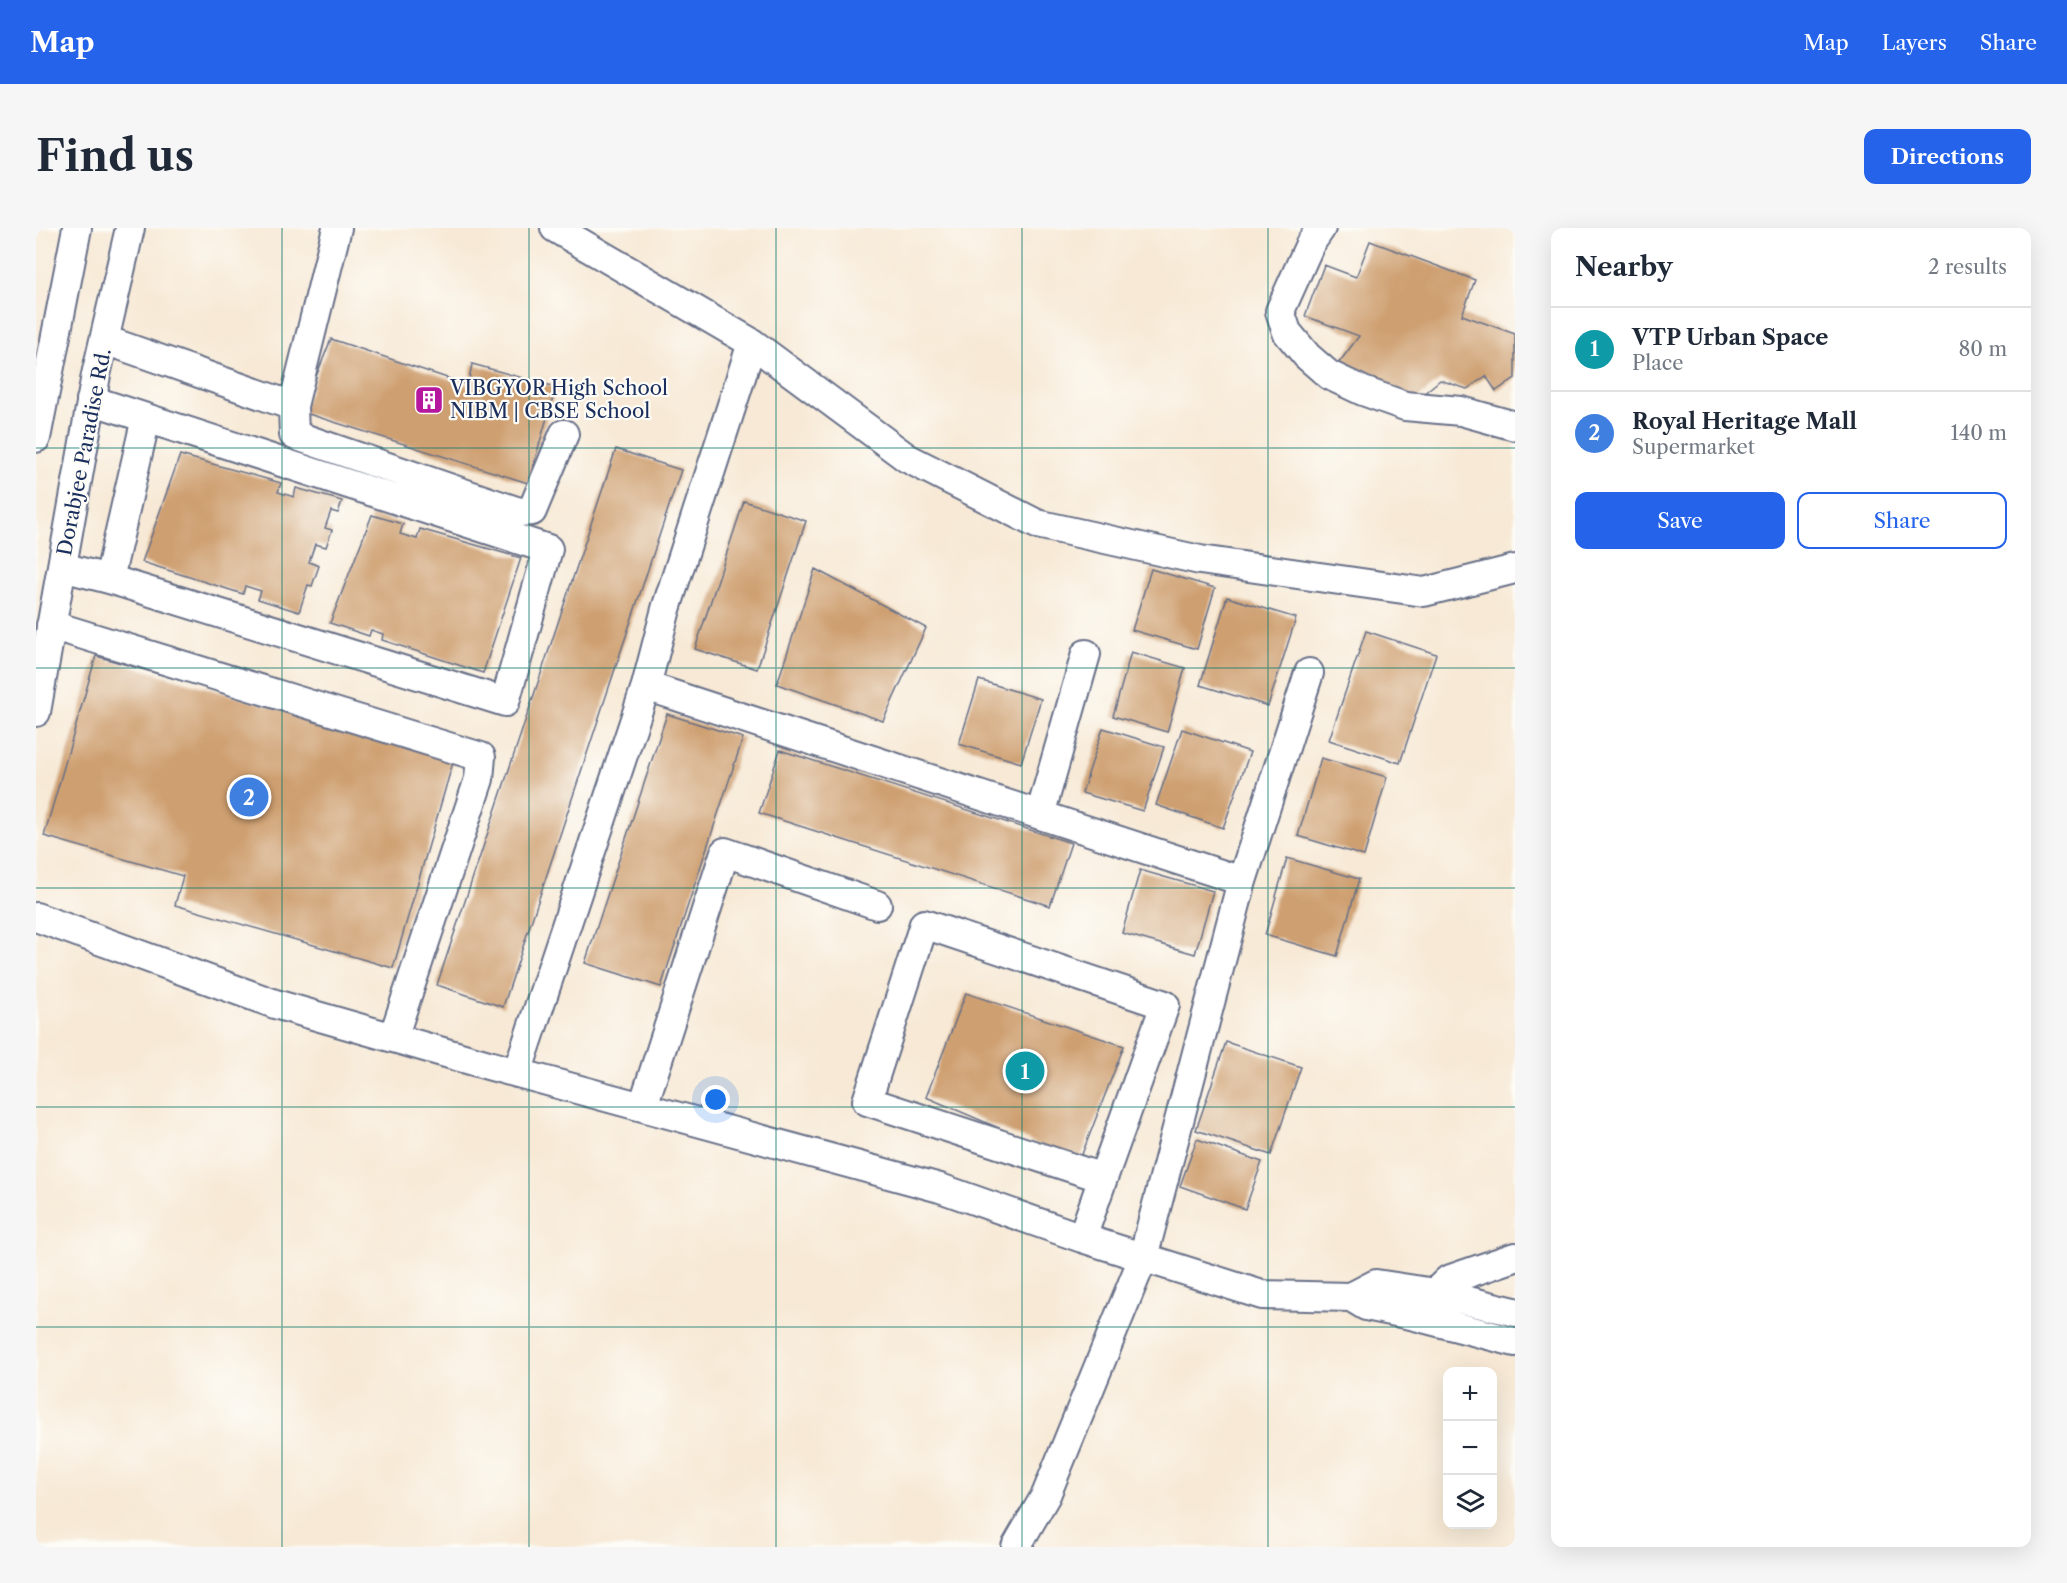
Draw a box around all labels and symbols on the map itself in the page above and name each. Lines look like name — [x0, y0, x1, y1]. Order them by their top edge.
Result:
street label: Dorabjee Paradise Rd. — [52, 346, 116, 558]
place label: VIBGYOR High School NIBM | CBSE School — [449, 376, 668, 423]
building icon: VIBGYOR High School NIBM | CBSE School — [413, 384, 445, 416]
pin: 2 — [230, 774, 268, 820]
pin: 1 — [1006, 1048, 1044, 1094]
your location — [701, 1085, 730, 1114]

